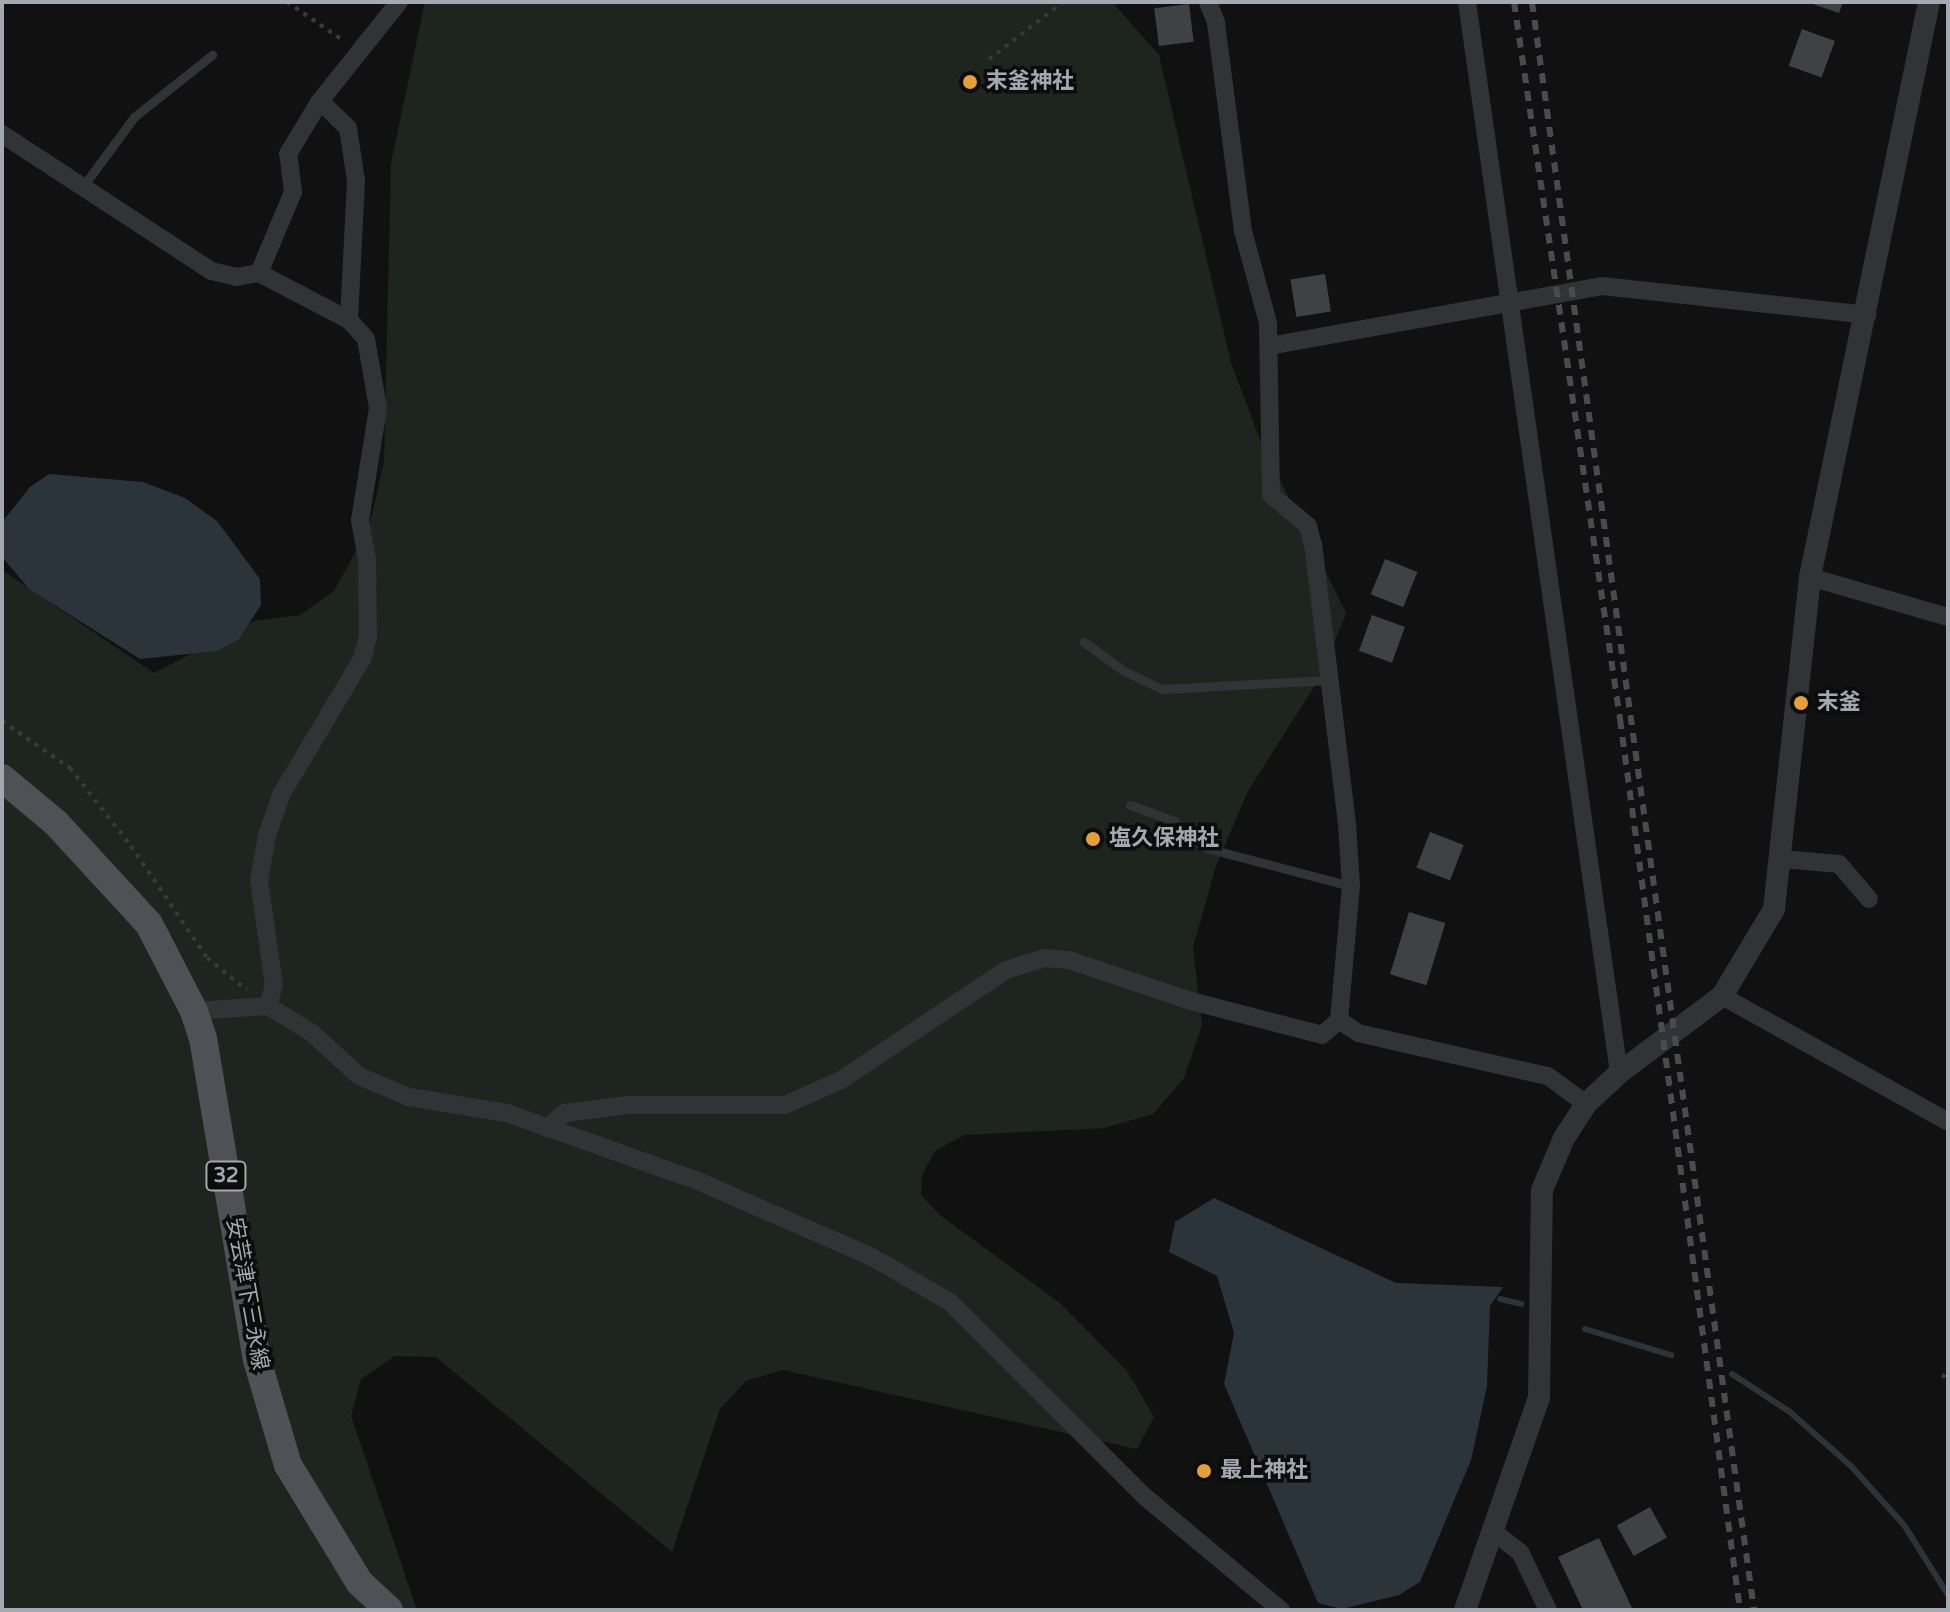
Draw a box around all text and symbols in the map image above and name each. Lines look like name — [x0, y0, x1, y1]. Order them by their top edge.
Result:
place label: 末釜神社 — [986, 69, 1074, 95]
marker: 末釜神社 — [961, 73, 979, 91]
place label: 末釜 — [1817, 690, 1861, 716]
marker: 末釜 — [1792, 694, 1810, 712]
place label: 塩久保神社 — [1109, 826, 1219, 852]
marker: 塩久保神社 — [1084, 830, 1102, 848]
road number: 32 — [204, 1160, 248, 1192]
street label: 安芸津下三永線 — [221, 1216, 273, 1372]
place label: 最上神社 — [1220, 1458, 1308, 1484]
marker: 最上神社 — [1195, 1462, 1213, 1480]

